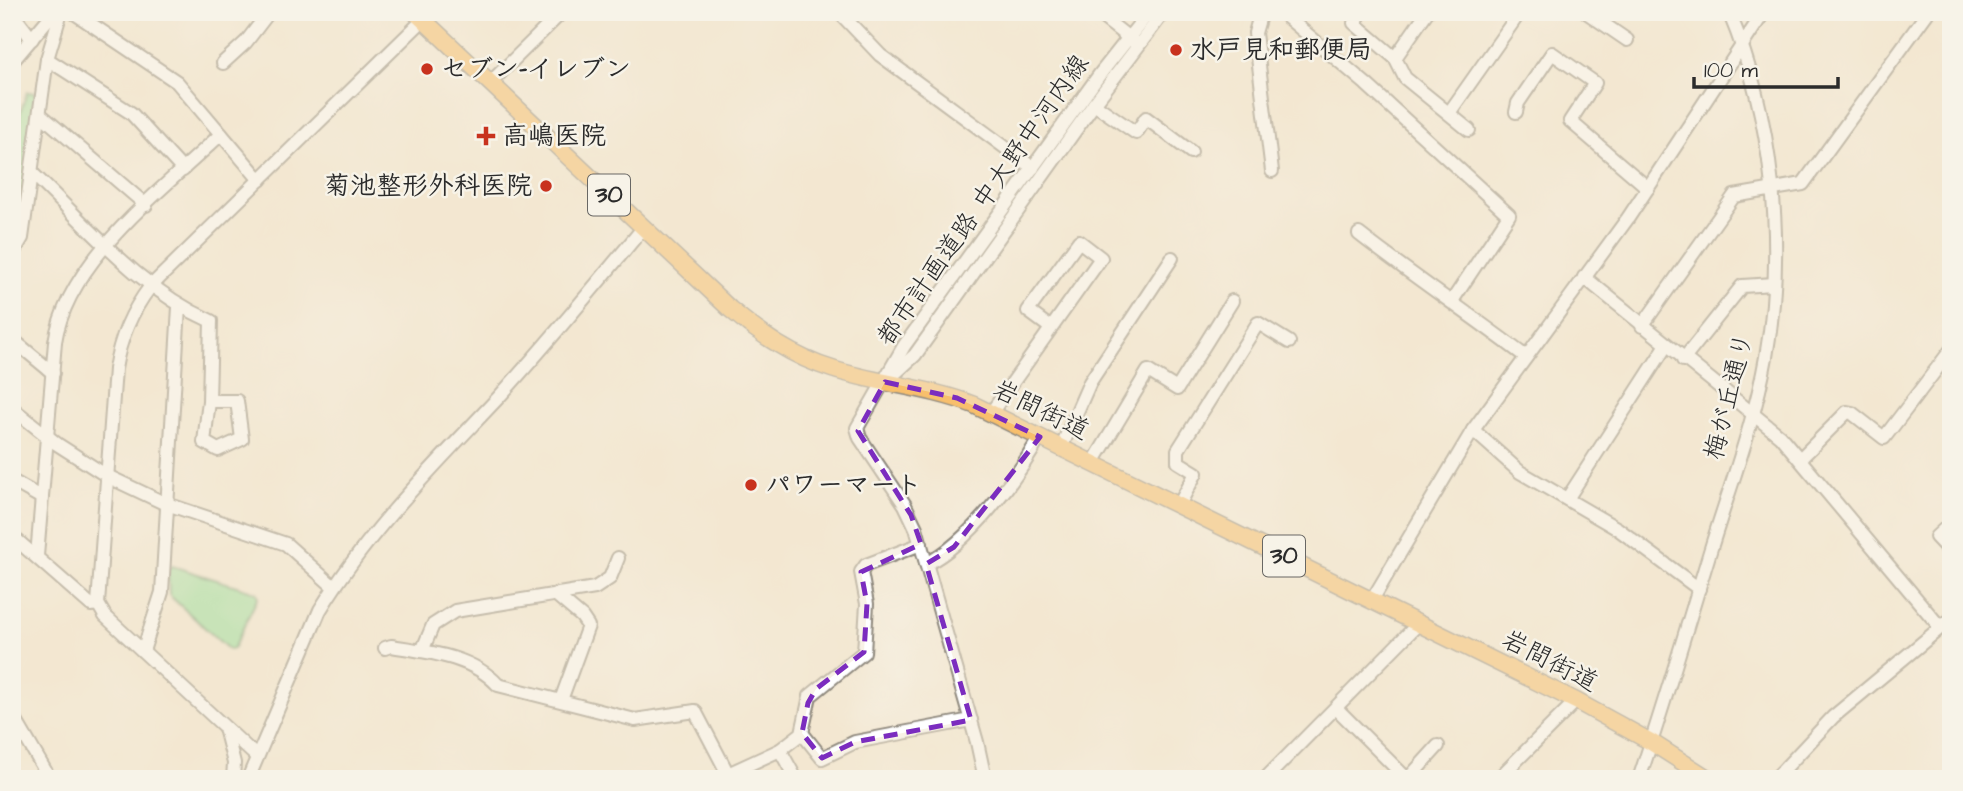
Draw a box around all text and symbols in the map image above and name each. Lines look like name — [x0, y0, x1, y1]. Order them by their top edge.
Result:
place label: 水戸見和郵便局 — [1190, 32, 1372, 68]
marker: 水戸見和郵便局 — [1168, 42, 1184, 58]
scale bar — [1694, 46, 1837, 90]
street label: 都市計画道路 中大野中河内線 — [868, 47, 1098, 353]
place label: セブン-イレブン — [441, 51, 631, 87]
text: 100 m — [1704, 56, 1759, 85]
marker: セブン-イレブン — [419, 61, 435, 77]
place label: 高嶋医院 — [502, 118, 606, 154]
marker: 高嶋医院 — [476, 126, 496, 146]
place label: 菊池整形外科医院 — [324, 168, 532, 204]
road number: 30 — [588, 174, 630, 216]
marker: 菊池整形外科医院 — [538, 178, 554, 194]
street label: 梅が丘通り — [1696, 329, 1762, 463]
street label: 岩間街道 — [986, 371, 1096, 449]
place label: パワーマート — [765, 467, 922, 503]
marker: パワーマート — [743, 477, 759, 493]
road number: 30 — [1263, 536, 1305, 576]
street label: 岩間街道 — [1495, 621, 1605, 701]

